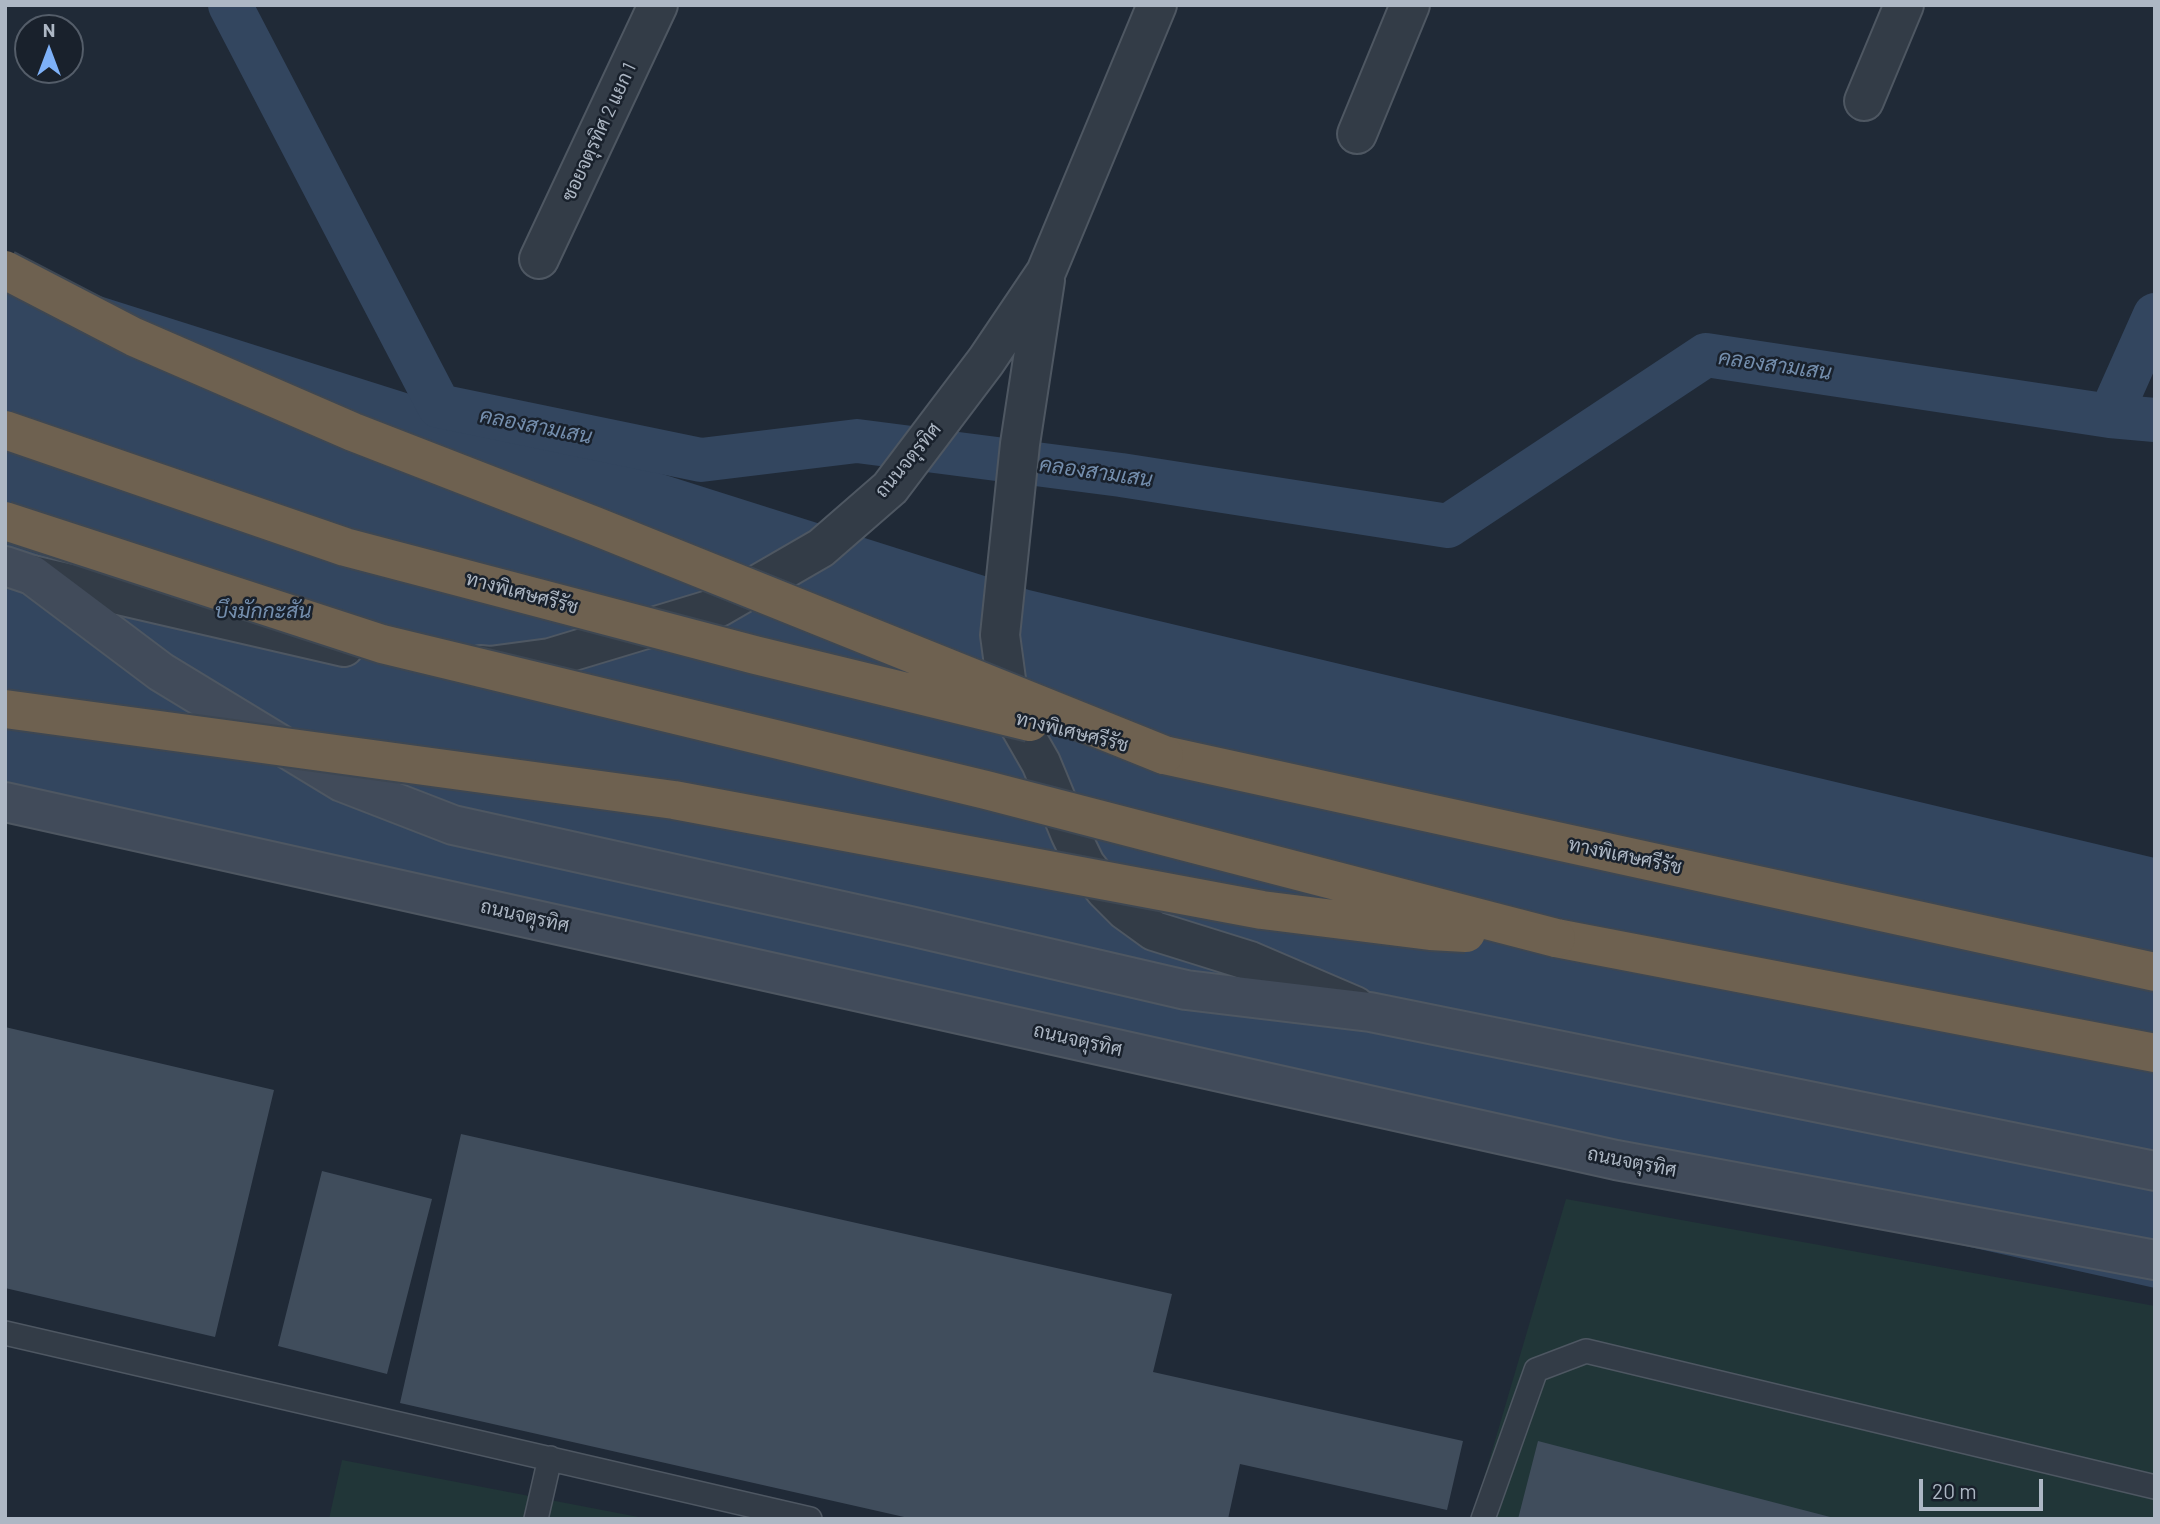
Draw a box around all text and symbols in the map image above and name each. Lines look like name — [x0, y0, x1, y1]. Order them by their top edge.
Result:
north arrow — [14, 14, 84, 84]
text: N — [43, 18, 55, 41]
street label: ซอยจตุรทิศ 2 แยก 1 — [557, 59, 641, 205]
water label: คลองสามเสน — [1717, 345, 1833, 385]
water label: คลองสามเสน — [478, 403, 594, 449]
street label: ถนนจตุรทิศ — [870, 418, 946, 502]
water label: คลองสามเสน — [1038, 452, 1154, 492]
street label: ทางพิเศษศรีรัช — [463, 567, 581, 619]
water label: บึงมักกะสัน — [215, 598, 311, 624]
street label: ทางพิเศษศรีรัช — [1013, 707, 1131, 757]
street label: ทางพิเศษศรีรัช — [1566, 833, 1684, 879]
street label: ถนนจตุรทิศ — [478, 895, 572, 937]
street label: ถนนจตุรทิศ — [1031, 1019, 1125, 1061]
street label: ถนนจตุรทิศ — [1585, 1142, 1679, 1182]
scale bar — [1922, 1464, 2046, 1508]
text: 20 m — [1932, 1478, 1977, 1503]

